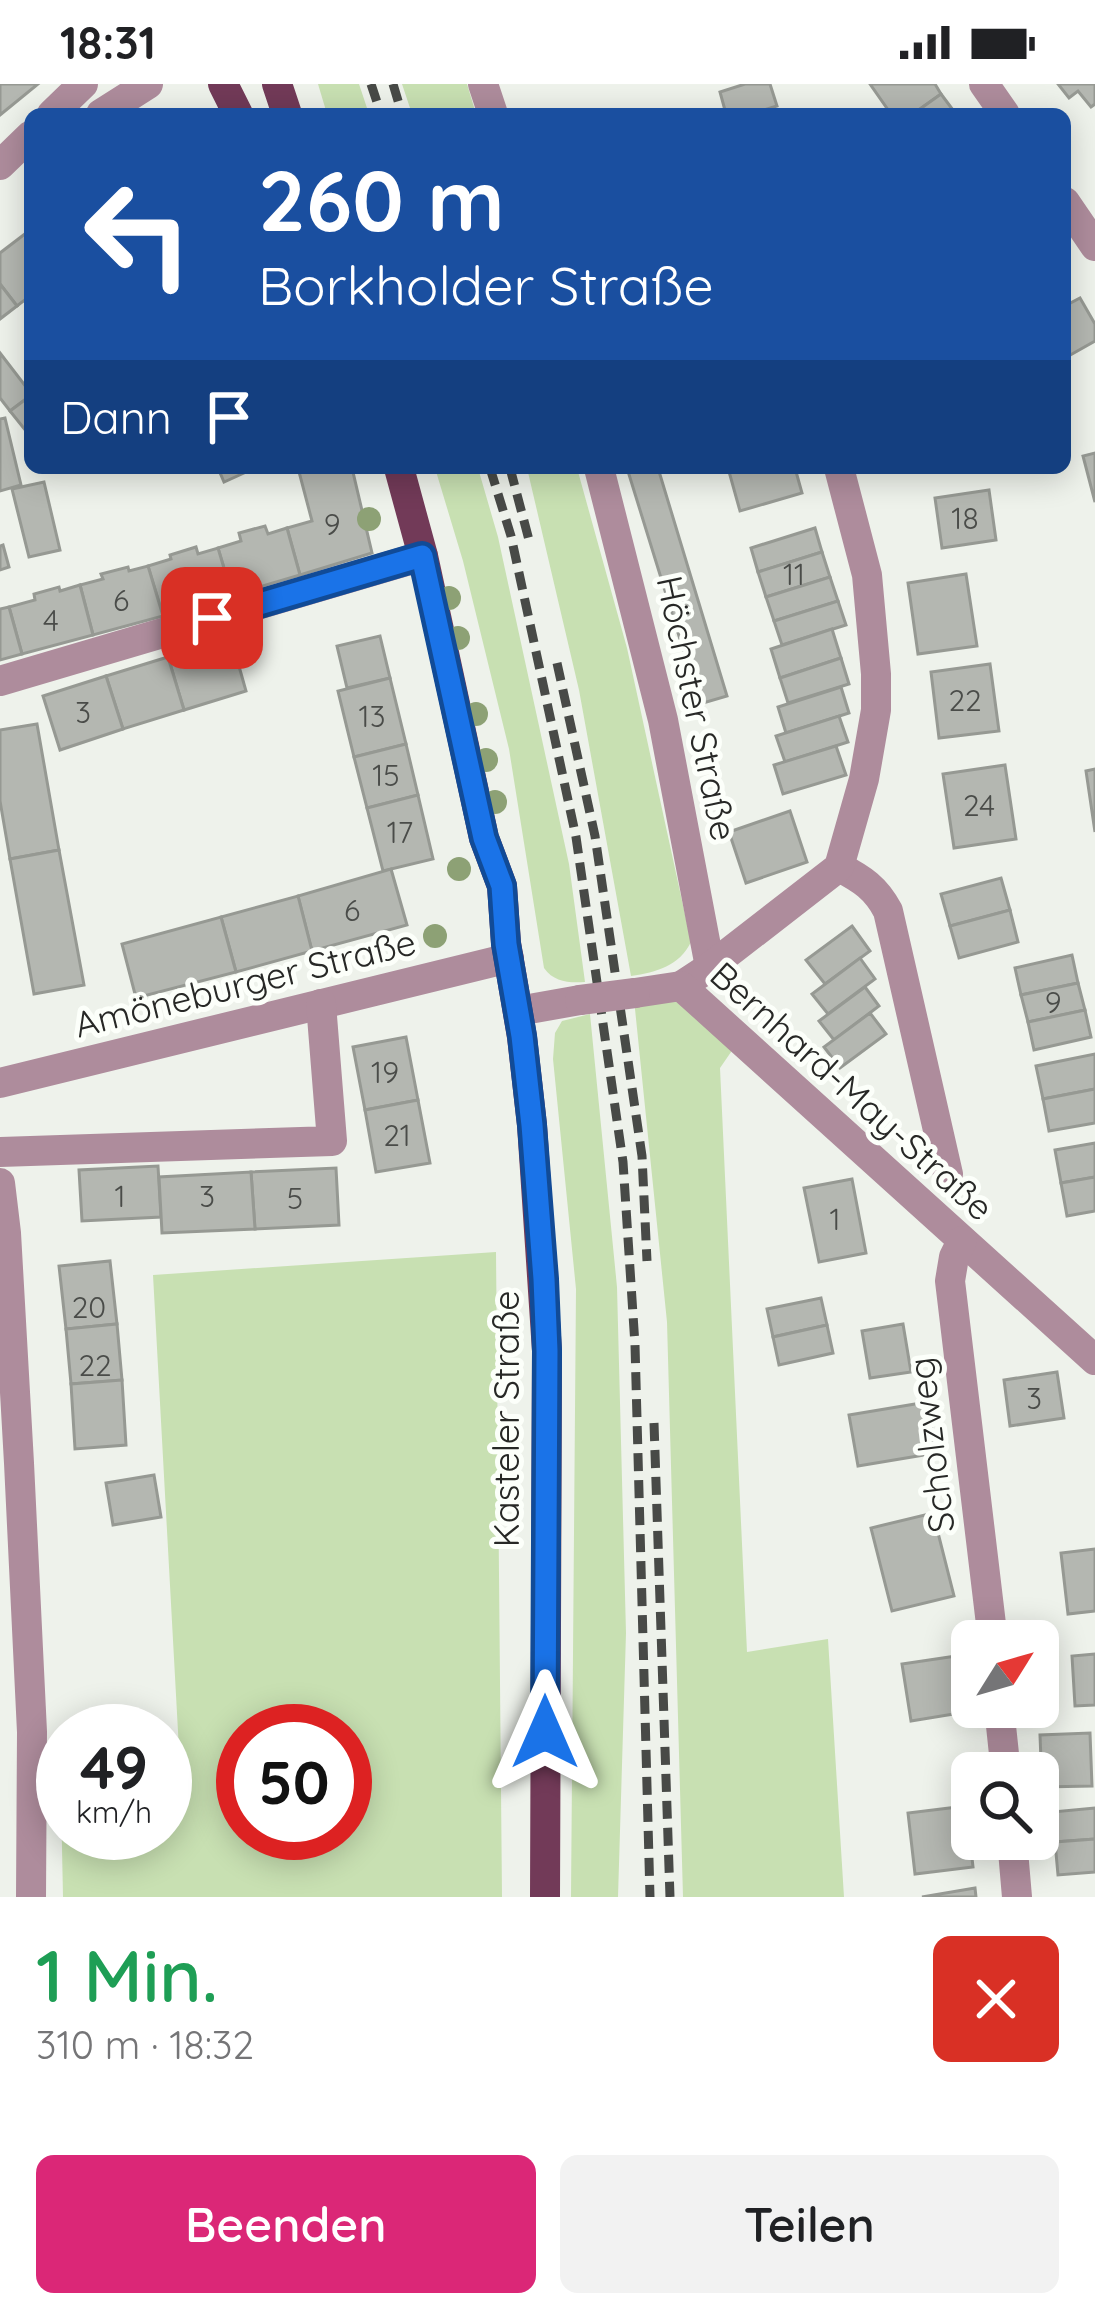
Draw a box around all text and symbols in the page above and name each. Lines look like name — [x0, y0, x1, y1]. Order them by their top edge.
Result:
text: 18:31 — [60, 14, 156, 70]
text: 260 m — [258, 147, 505, 252]
icon: left — [60, 156, 216, 312]
text: Borkholder Straße — [258, 251, 714, 319]
icon: arrive — [196, 384, 262, 450]
text: Dann — [60, 389, 172, 445]
house number: 18 — [951, 499, 979, 537]
house number: 9 — [324, 505, 340, 543]
house number: 11 — [783, 555, 805, 593]
pin — [161, 567, 263, 669]
street label: Höchster Straße — [647, 571, 748, 844]
house number: 6 — [113, 581, 129, 619]
icon: arrive — [179, 585, 245, 651]
house number: 4 — [43, 601, 59, 639]
house number: 22 — [948, 681, 982, 719]
house number: 3 — [75, 693, 91, 731]
house number: 13 — [359, 697, 385, 735]
house number: 15 — [372, 756, 400, 794]
house number: 24 — [963, 786, 995, 824]
house number: 17 — [387, 813, 413, 851]
house number: 6 — [344, 891, 360, 929]
street label: Amöneburger Straße — [70, 918, 420, 1047]
street label: Bernhard-May-Straße — [701, 952, 1003, 1230]
house number: 9 — [1045, 983, 1061, 1021]
house number: 19 — [371, 1053, 399, 1091]
house number: 21 — [383, 1116, 411, 1154]
house number: 1 — [114, 1177, 126, 1215]
house number: 3 — [199, 1177, 215, 1215]
house number: 5 — [287, 1179, 303, 1217]
house number: 1 — [829, 1200, 841, 1238]
house number: 20 — [72, 1288, 106, 1326]
street label: Kasteler Straße — [483, 1290, 528, 1548]
house number: 22 — [78, 1346, 112, 1384]
street label: Scholzweg — [897, 1355, 964, 1535]
house number: 3 — [1026, 1379, 1042, 1417]
north arrow — [951, 1620, 1059, 1728]
map controls — [951, 1620, 1059, 1860]
position arrow — [482, 1669, 608, 1795]
speed limit sign: 50 — [216, 1704, 372, 1860]
text: 49 — [80, 1729, 148, 1804]
button: search — [951, 1752, 1059, 1860]
text: km/h — [76, 1793, 152, 1831]
text: 1 Min. — [36, 1930, 218, 2020]
button: close — [933, 1936, 1059, 2062]
text: 310 m · 18:32 — [36, 2020, 254, 2069]
button: Beenden — [36, 2155, 536, 2293]
button: Teilen — [560, 2155, 1059, 2293]

